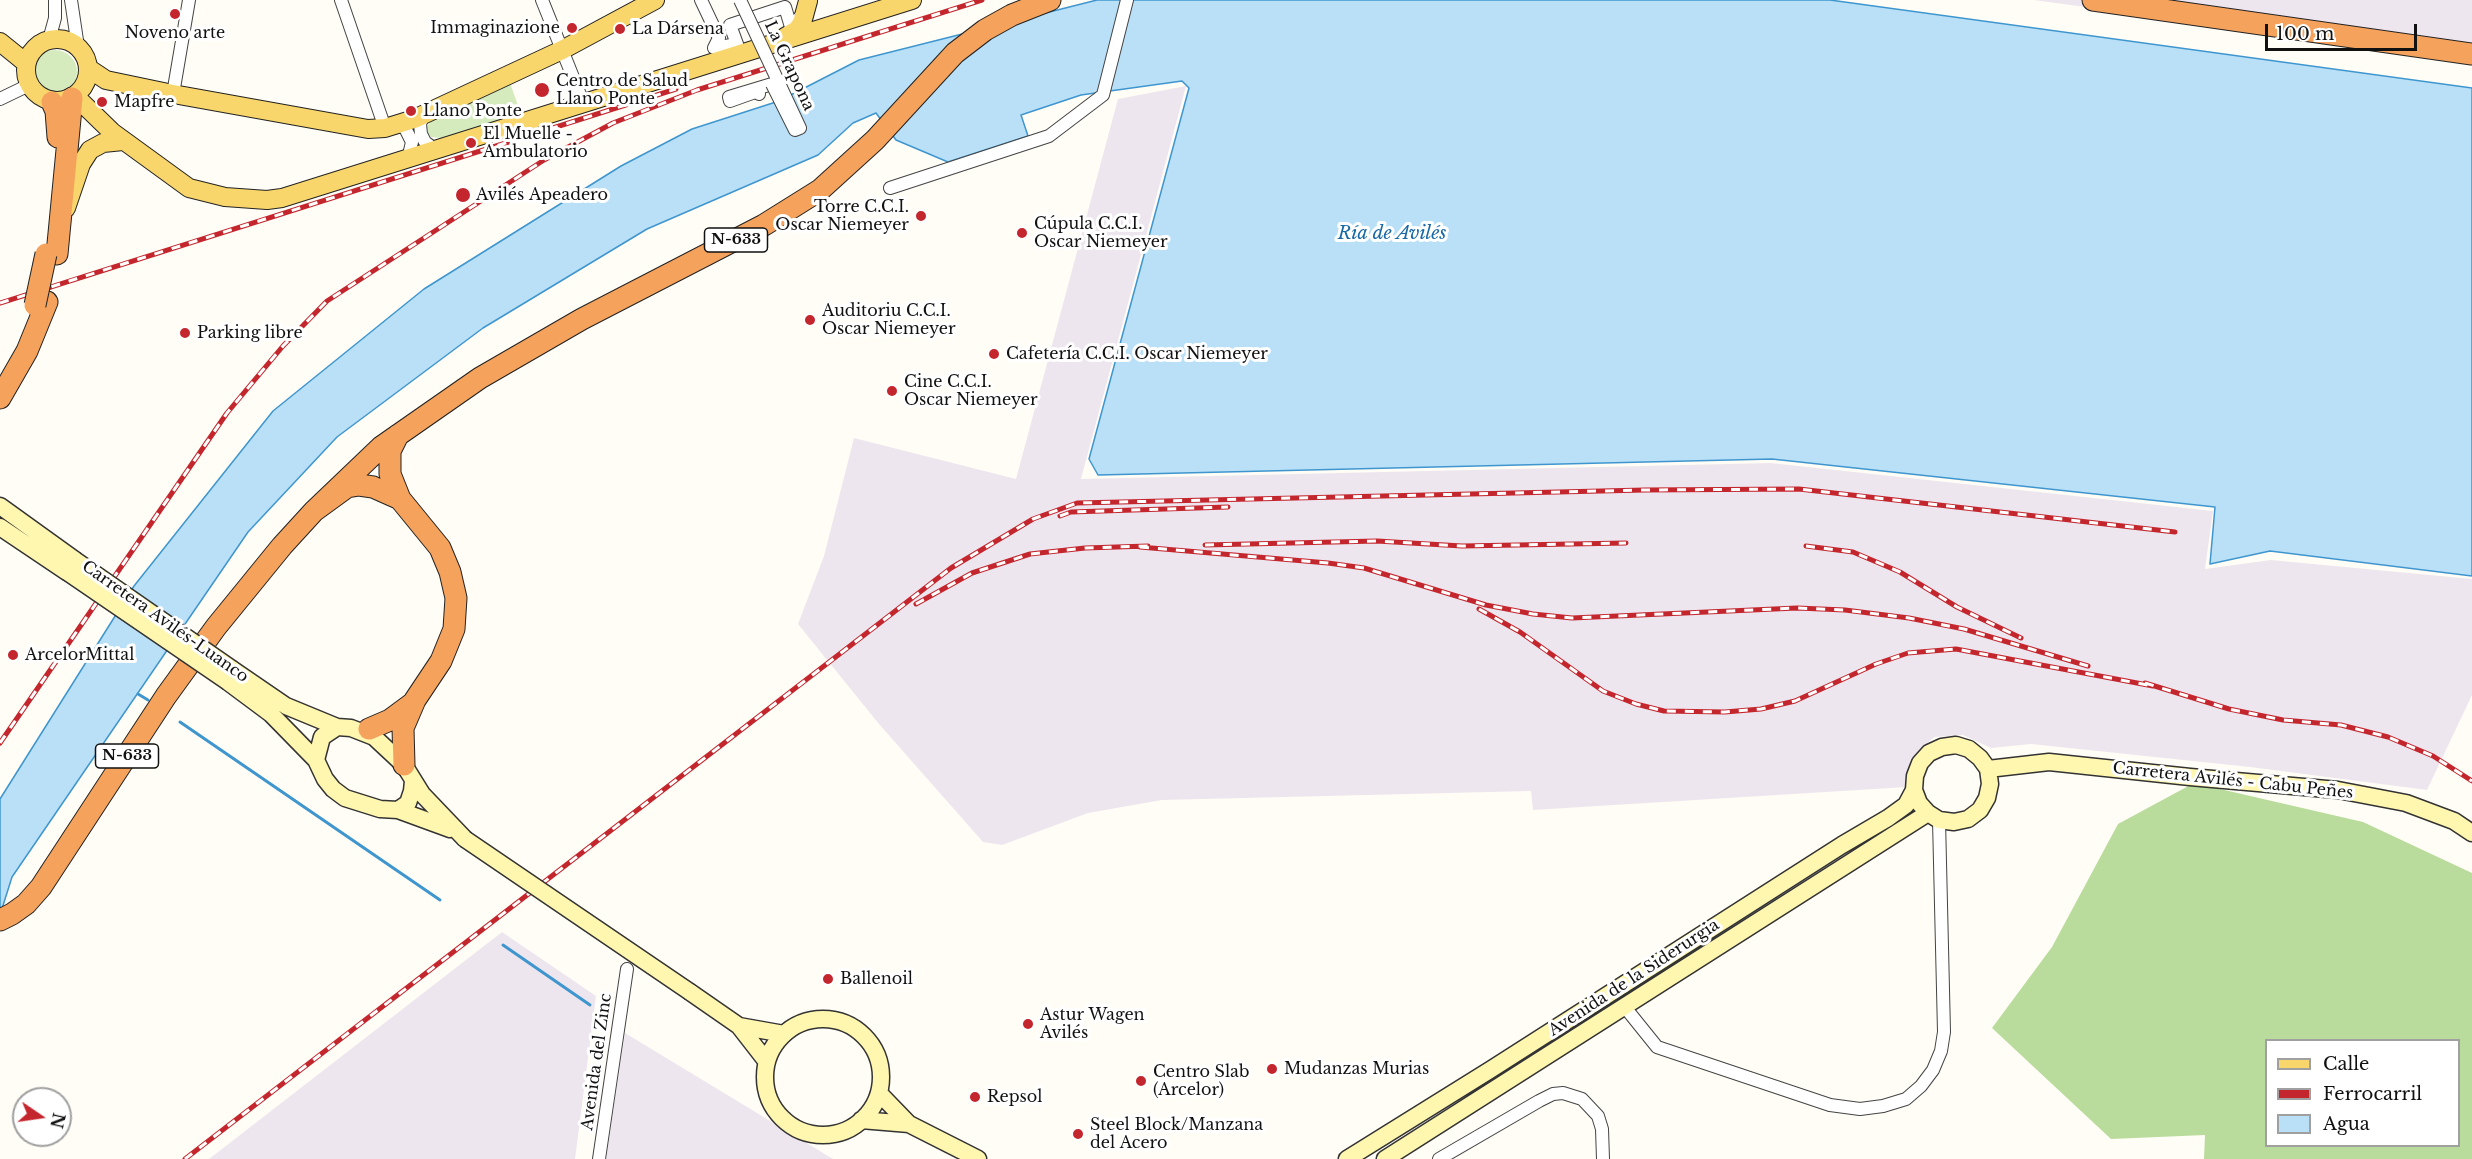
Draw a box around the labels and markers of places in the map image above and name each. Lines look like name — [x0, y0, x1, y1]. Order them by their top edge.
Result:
marker: Noveno arte — [168, 7, 182, 21]
place label: Immaginazione — [430, 18, 560, 38]
place label: La Dársena — [632, 19, 724, 39]
marker: Immaginazione — [565, 21, 579, 35]
marker: La Dársena — [613, 22, 627, 36]
place label: Noveno arte — [125, 23, 225, 43]
place label: Centro de Salud Llano Ponte — [556, 71, 688, 109]
marker: Centro de Salud Llano Ponte — [533, 81, 551, 99]
place label: Mapfre — [114, 92, 174, 112]
marker: Mapfre — [95, 95, 109, 109]
place label: Llano Ponte — [423, 101, 522, 121]
marker: Llano Ponte — [404, 104, 418, 118]
place label: El Muelle - Ambulatorio — [483, 124, 588, 162]
marker: El Muelle - Ambulatorio — [464, 136, 478, 150]
place label: Avilés Apeadero — [476, 185, 608, 205]
marker: Avilés Apeadero — [454, 186, 472, 204]
place label: Torre C.C.I. Oscar Niemeyer — [775, 197, 909, 235]
marker: Torre C.C.I. Oscar Niemeyer — [914, 209, 928, 223]
place label: Cúpula C.C.I. Oscar Niemeyer — [1034, 214, 1168, 252]
marker: Cúpula C.C.I. Oscar Niemeyer — [1015, 226, 1029, 240]
place label: Auditoriu C.C.I. Oscar Niemeyer — [822, 301, 956, 339]
marker: Auditoriu C.C.I. Oscar Niemeyer — [803, 313, 817, 327]
place label: Parking libre — [197, 323, 303, 343]
marker: Parking libre — [178, 326, 192, 340]
place label: Cafetería C.C.I. Oscar Niemeyer — [1006, 344, 1268, 364]
marker: Cafetería C.C.I. Oscar Niemeyer — [987, 347, 1001, 361]
place label: Cine C.C.I. Oscar Niemeyer — [904, 372, 1038, 410]
marker: Cine C.C.I. Oscar Niemeyer — [885, 384, 899, 398]
place label: ArcelorMittal — [25, 645, 134, 665]
marker: ArcelorMittal — [6, 648, 20, 662]
place label: Ballenoil — [840, 969, 913, 989]
marker: Ballenoil — [821, 972, 835, 986]
place label: Astur Wagen Avilés — [1040, 1005, 1145, 1043]
marker: Astur Wagen Avilés — [1021, 1017, 1035, 1031]
place label: Mudanzas Murias — [1284, 1059, 1429, 1079]
place label: Centro Slab (Arcelor) — [1153, 1062, 1249, 1100]
marker: Mudanzas Murias — [1265, 1062, 1279, 1076]
marker: Centro Slab (Arcelor) — [1134, 1074, 1148, 1088]
place label: Repsol — [987, 1087, 1042, 1107]
marker: Repsol — [968, 1090, 982, 1104]
place label: Steel Block/Manzana del Acero — [1090, 1115, 1263, 1153]
marker: Steel Block/Manzana del Acero — [1071, 1127, 1085, 1141]

